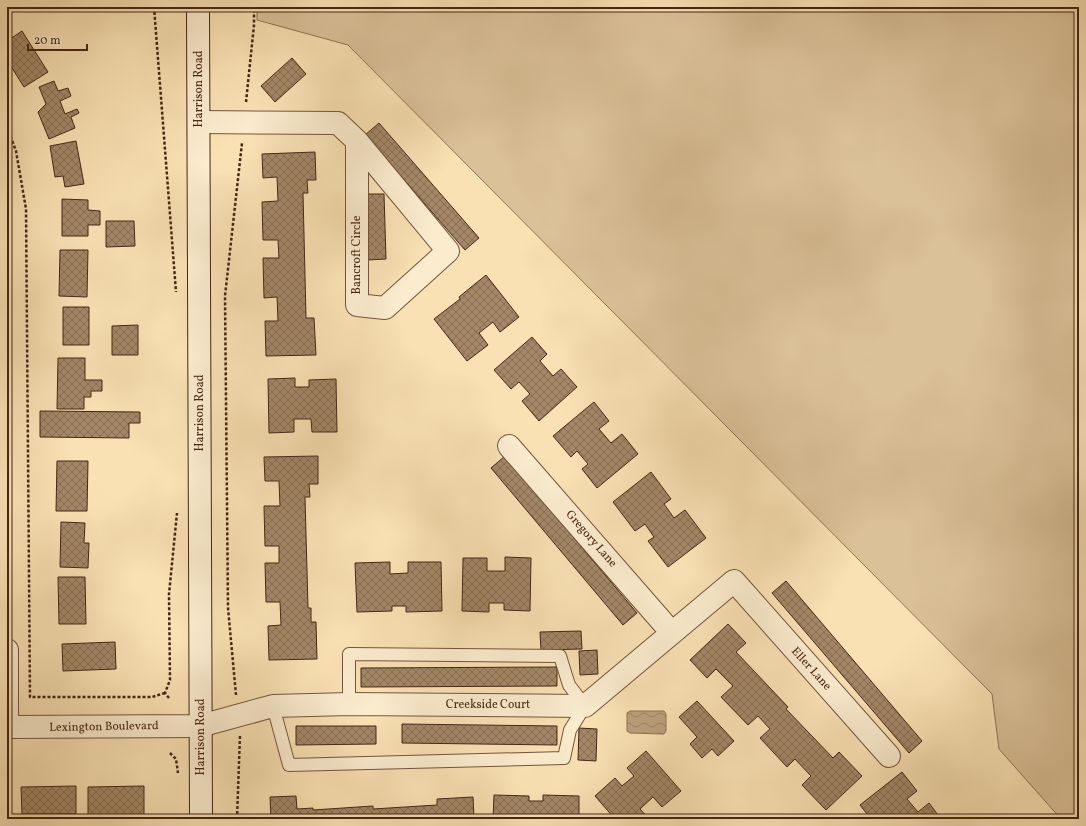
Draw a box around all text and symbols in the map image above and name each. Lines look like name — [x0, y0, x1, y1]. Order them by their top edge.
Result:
scale bar — [28, 26, 87, 52]
text: 20 m — [34, 33, 61, 49]
street label: Harrison Road — [191, 50, 207, 127]
street label: Bancroft Circle — [349, 215, 365, 294]
street label: Harrison Road — [192, 374, 208, 451]
street label: Gregory Lane — [562, 507, 621, 571]
street label: Eller Lane — [787, 644, 835, 694]
street label: Creekside Court — [446, 697, 530, 713]
street label: Harrison Road — [193, 698, 209, 775]
street label: Lexington Boulevard — [49, 718, 159, 736]

